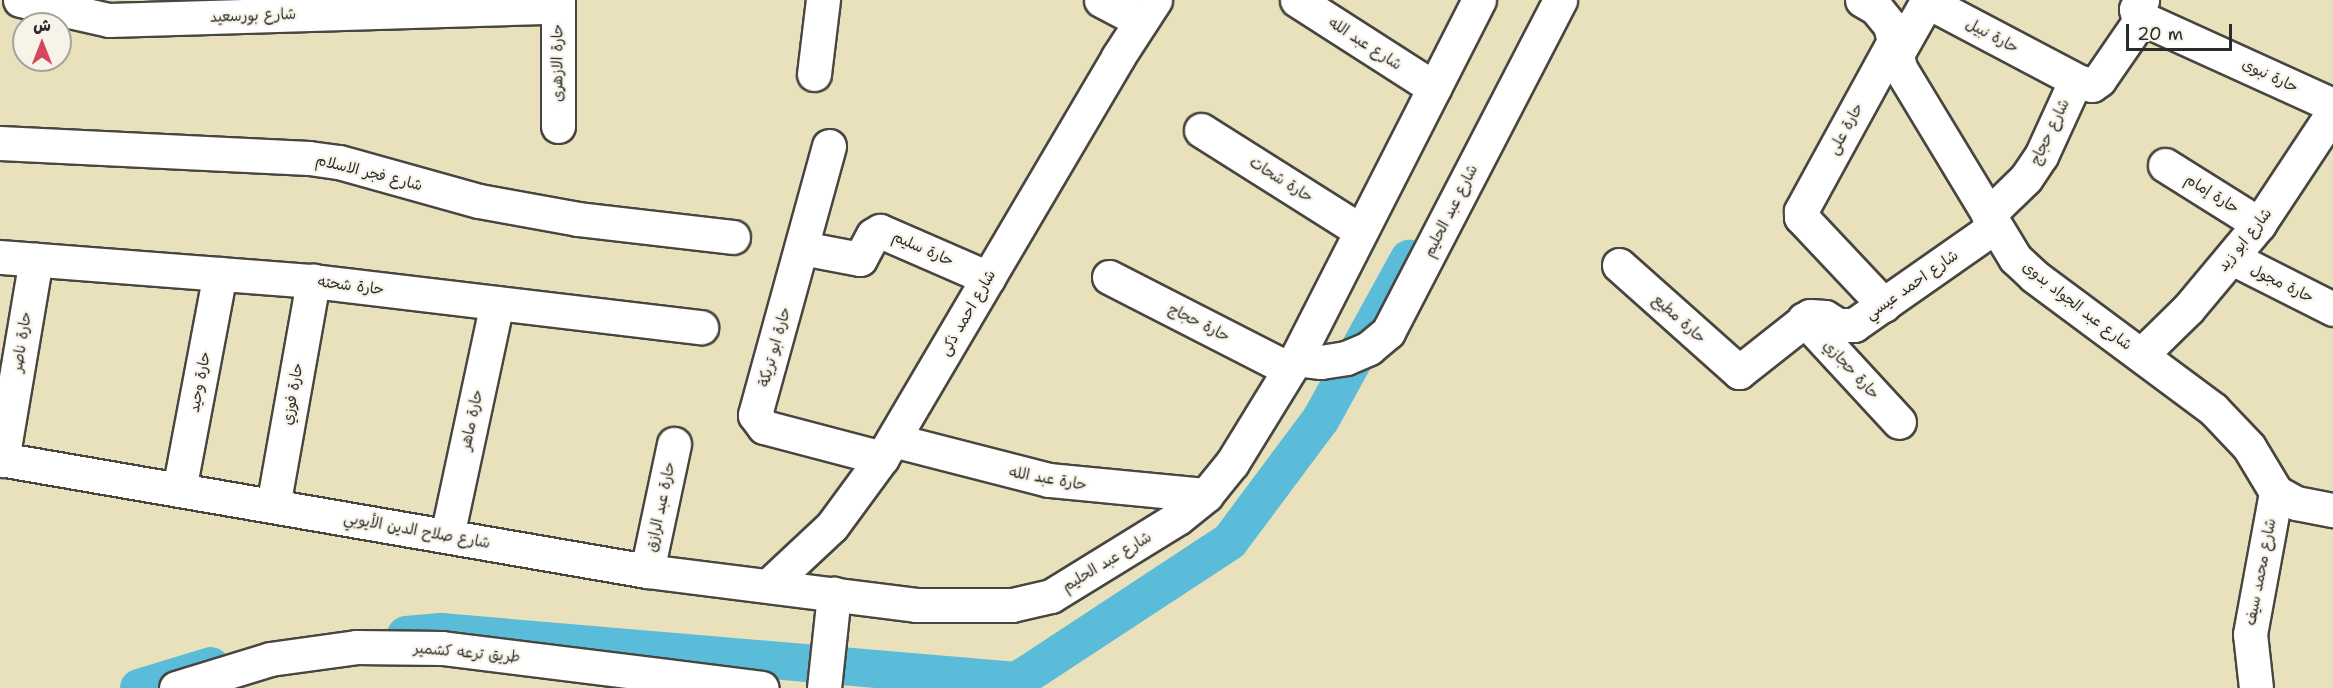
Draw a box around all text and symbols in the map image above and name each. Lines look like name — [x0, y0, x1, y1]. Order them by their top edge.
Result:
street label: شارع بورسعيد — [210, 6, 296, 26]
north arrow — [12, 12, 72, 72]
scale bar — [2129, 12, 2236, 50]
street label: شارع عبد الله — [1325, 14, 1405, 74]
text: ش — [33, 15, 51, 36]
street label: حارة نبيل — [1963, 15, 2021, 57]
text: 20 m — [2137, 22, 2183, 46]
street label: حارة الازهرى — [549, 24, 567, 102]
street label: حارة نبوى — [2239, 55, 2301, 97]
street label: شارع حجاج — [2026, 96, 2074, 168]
street label: حارة على — [1825, 100, 1867, 158]
street label: شارع فجر الاسلام — [314, 151, 424, 195]
street label: حارة شحات — [1246, 153, 1316, 207]
street label: شارع عبد الحليم — [1420, 162, 1482, 260]
street label: حارة إمام — [2182, 170, 2242, 218]
street label: شارع ابو زيد — [2214, 205, 2276, 275]
street label: حارة سليم — [890, 228, 956, 270]
street label: شارع احمد عيسي — [1862, 246, 1962, 324]
street label: شارع عبد الجواد بدوى — [2019, 258, 2135, 354]
street label: حارة مجول — [2247, 261, 2317, 307]
street label: شارع احمد ذكى — [936, 267, 1000, 359]
street label: حارة شحته — [317, 273, 385, 299]
street label: حارة مطيع — [1649, 291, 1709, 347]
street label: حارة حجاج — [1165, 300, 1233, 346]
street label: حارة ابو تريكة — [755, 305, 795, 389]
street label: حارة ناصر — [8, 310, 36, 374]
street label: حارة حجازي — [1819, 337, 1883, 403]
street label: حارة وحيد — [185, 350, 215, 414]
street label: حارة فوزي — [279, 361, 307, 427]
street label: حارة ماهر — [457, 388, 487, 452]
street label: حارة عبد الرازق — [643, 460, 679, 554]
street label: حارة عبد الله — [1008, 463, 1088, 495]
street label: شارع صلاح الدين الأيوبي — [342, 509, 492, 553]
street label: شارع محمد سيف — [2242, 517, 2280, 627]
street label: شارع عبد الحليم — [1059, 528, 1155, 596]
street label: طريق ترعه كشمير — [413, 639, 521, 667]

